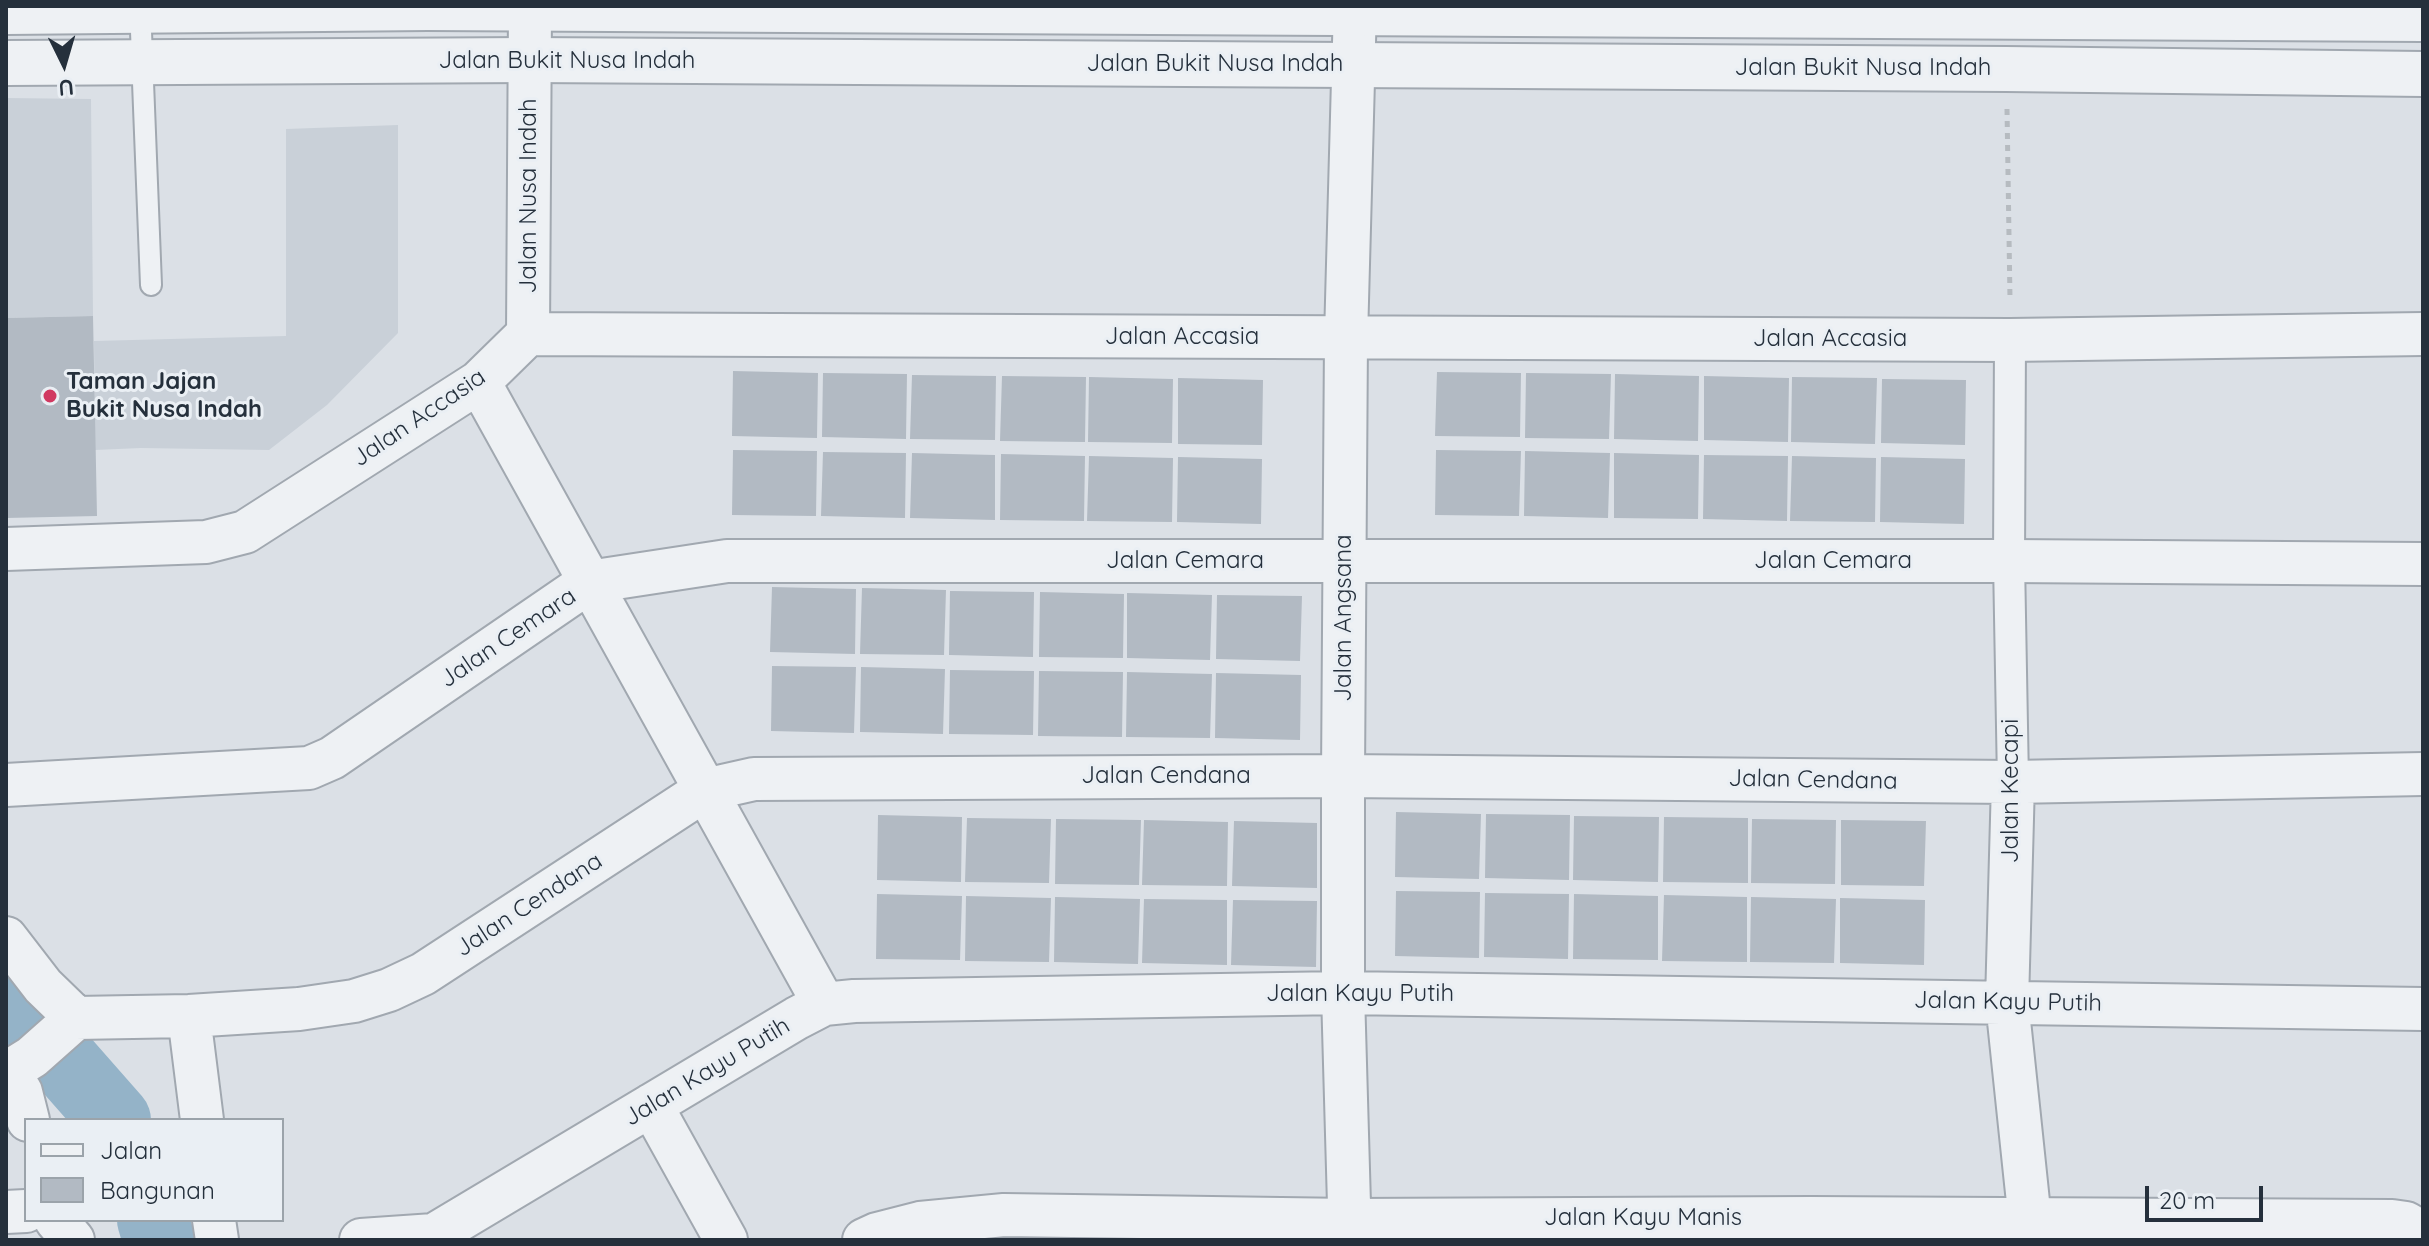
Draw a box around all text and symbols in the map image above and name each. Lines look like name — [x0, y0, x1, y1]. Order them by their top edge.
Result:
north arrow — [24, 24, 104, 104]
street label: Jalan Bukit Nusa Indah — [439, 47, 695, 75]
street label: Jalan Bukit Nusa Indah — [1087, 50, 1343, 78]
street label: Jalan Bukit Nusa Indah — [1735, 54, 1991, 82]
text: U — [57, 73, 75, 103]
street label: Jalan Nusa Indah — [515, 98, 543, 294]
street label: Jalan Accasia — [1105, 323, 1259, 351]
street label: Jalan Accasia — [1753, 325, 1907, 353]
street label: Jalan Accasia — [347, 363, 491, 473]
place label: Taman Jajan Bukit Nusa Indah — [66, 368, 262, 424]
marker: Taman Jajan Bukit Nusa Indah — [41, 387, 59, 405]
street label: Jalan Angsana — [1330, 534, 1358, 702]
street label: Jalan Cemara — [1106, 547, 1264, 575]
street label: Jalan Cemara — [1754, 547, 1912, 575]
street label: Jalan Cemara — [434, 582, 582, 694]
street label: Jalan Kecapi — [1997, 719, 2025, 863]
street label: Jalan Cendana — [1081, 762, 1251, 790]
street label: Jalan Cendana — [1728, 764, 1898, 796]
street label: Jalan Cendana — [450, 847, 608, 963]
street label: Jalan Kayu Putih — [1266, 980, 1454, 1008]
street label: Jalan Kayu Putih — [1914, 986, 2102, 1018]
street label: Jalan Kayu Putih — [619, 1011, 795, 1133]
legend — [24, 1118, 284, 1222]
text: Jalan — [100, 1135, 162, 1165]
scale bar — [2149, 1170, 2267, 1220]
text: Bangunan — [100, 1175, 215, 1205]
text: 20 m — [2159, 1185, 2215, 1215]
street label: Jalan Kayu Manis — [1544, 1204, 1742, 1232]

